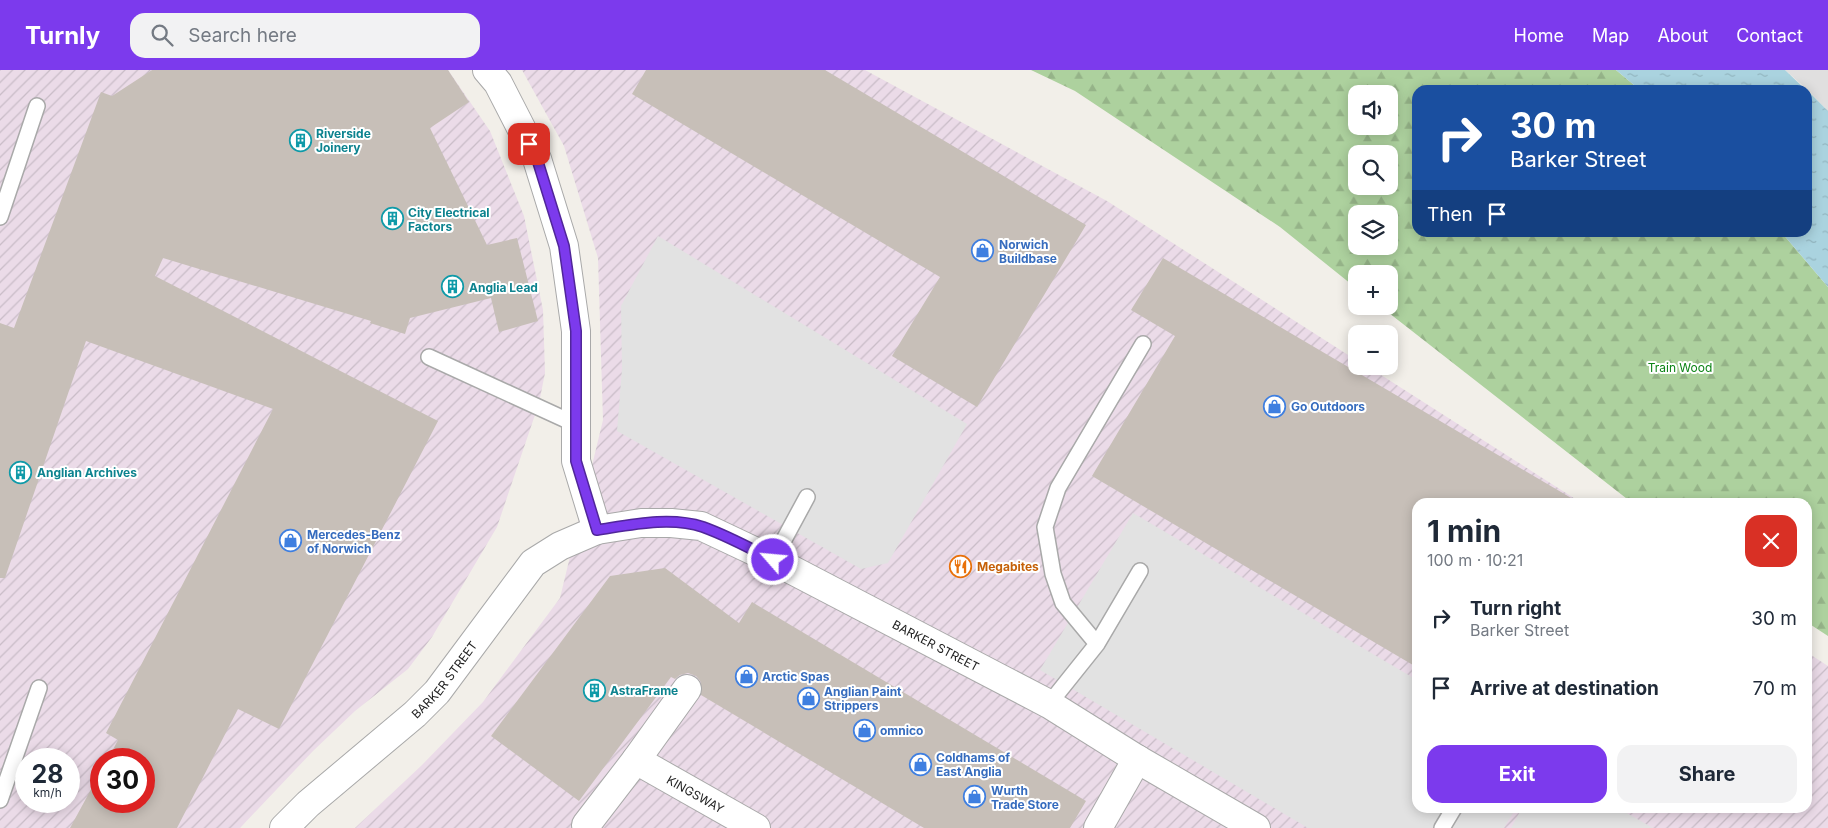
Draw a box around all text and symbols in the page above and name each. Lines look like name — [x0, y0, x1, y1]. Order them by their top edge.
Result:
search box — [130, 13, 480, 58]
text: Turnly — [25, 21, 100, 50]
icon: search — [148, 21, 176, 49]
text: Search here — [188, 24, 297, 47]
text: Home — [1514, 25, 1564, 46]
text: Map — [1592, 25, 1629, 46]
text: About — [1657, 25, 1708, 46]
text: Contact — [1736, 25, 1803, 46]
map controls — [1348, 85, 1398, 375]
button: sound — [1348, 85, 1398, 135]
text: 30 m — [1510, 104, 1596, 146]
icon: right — [1427, 105, 1492, 170]
pin — [508, 123, 550, 165]
place label: Riverside Joinery — [316, 126, 371, 155]
building icon: Riverside Joinery — [288, 128, 312, 152]
icon: arrive — [515, 130, 543, 158]
button: search — [1348, 145, 1398, 195]
text: Barker Street — [1510, 146, 1646, 172]
icon: arrive — [1483, 200, 1511, 228]
text: Then — [1427, 203, 1473, 226]
place label: City Electrical Factors — [408, 205, 490, 234]
button: layers — [1348, 205, 1398, 255]
building icon: City Electrical Factors — [380, 207, 404, 231]
place label: Norwich Buildbase — [999, 237, 1057, 266]
shop icon: Norwich Buildbase — [971, 239, 995, 263]
button: + — [1348, 265, 1398, 315]
building icon: Anglia Lead — [441, 275, 465, 299]
place label: Anglia Lead — [469, 280, 538, 295]
button: − — [1348, 325, 1398, 375]
park label: Train Wood — [1648, 360, 1712, 375]
shop icon: Go Outdoors — [1263, 394, 1287, 418]
place label: Go Outdoors — [1291, 399, 1365, 414]
building icon: Anglian Archives — [9, 460, 33, 484]
place label: Anglian Archives — [37, 465, 137, 480]
text: 1 min — [1427, 513, 1501, 549]
button: close — [1745, 515, 1797, 567]
place label: Mercedes-Benz of Norwich — [307, 527, 401, 556]
shop icon: Mercedes-Benz of Norwich — [279, 529, 303, 553]
position arrow — [746, 533, 798, 585]
text: 100 m · 10:21 — [1427, 550, 1523, 570]
restaurant icon: Megabites — [949, 554, 973, 578]
place label: Megabites — [977, 559, 1039, 574]
text: Turn right — [1470, 597, 1561, 620]
icon: right — [1427, 604, 1455, 632]
text: 30 m — [1751, 607, 1797, 630]
street label: BARKER STREET — [890, 616, 982, 674]
text: Barker Street — [1470, 620, 1569, 640]
street label: BARKER STREET — [408, 638, 480, 721]
shop icon: Arctic Spas — [734, 664, 758, 688]
place label: Arctic Spas — [762, 669, 830, 684]
icon: arrive — [1427, 674, 1455, 702]
text: Arrive at destination — [1470, 677, 1659, 700]
text: 70 m — [1753, 677, 1797, 700]
building icon: AstraFrame — [582, 678, 606, 702]
place label: AstraFrame — [610, 683, 678, 698]
place label: Anglian Paint Strippers — [824, 684, 902, 713]
shop icon: Anglian Paint Strippers — [796, 686, 820, 710]
shop icon: omnico — [852, 718, 876, 742]
place label: omnico — [880, 723, 923, 738]
button: Exit — [1427, 745, 1607, 803]
button: Share — [1617, 745, 1797, 803]
speed limit sign: 30 — [90, 748, 155, 813]
place label: Coldhams of East Anglia — [936, 750, 1010, 779]
shop icon: Coldhams of East Anglia — [908, 752, 932, 776]
text: 28 — [31, 759, 64, 789]
street label: KINGSWAY — [664, 772, 727, 816]
place label: Wurth Trade Store — [991, 783, 1059, 812]
text: km/h — [33, 785, 62, 800]
shop icon: Wurth Trade Store — [963, 785, 987, 809]

